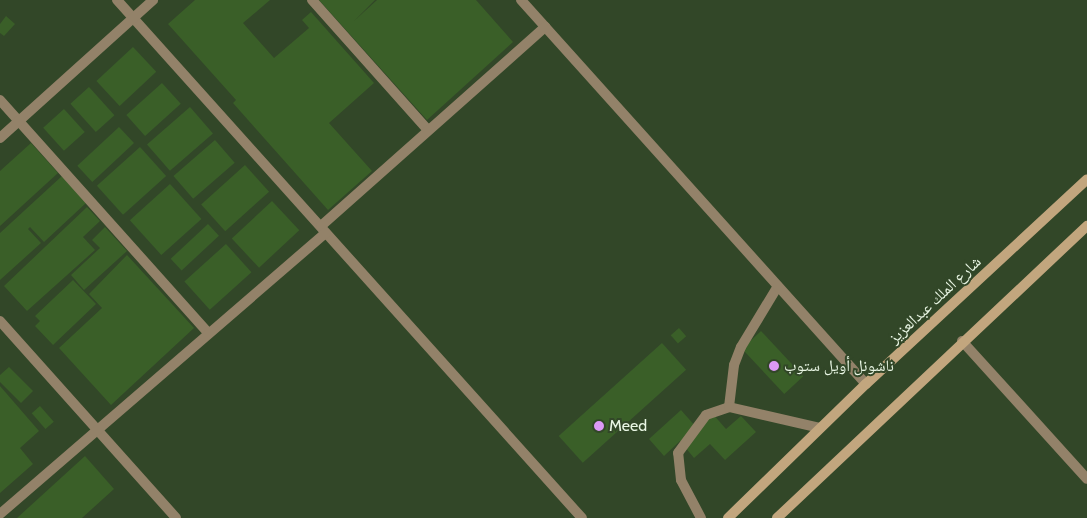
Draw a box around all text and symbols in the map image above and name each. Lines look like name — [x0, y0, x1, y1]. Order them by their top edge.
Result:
street label: شارع الملك عبدالعزيز — [885, 252, 985, 348]
place label: ناشونل أويل ستوب — [784, 356, 894, 376]
marker: ناشونل أويل ستوب — [768, 360, 780, 372]
place label: Meed — [609, 416, 647, 436]
marker: Meed — [593, 420, 605, 432]

